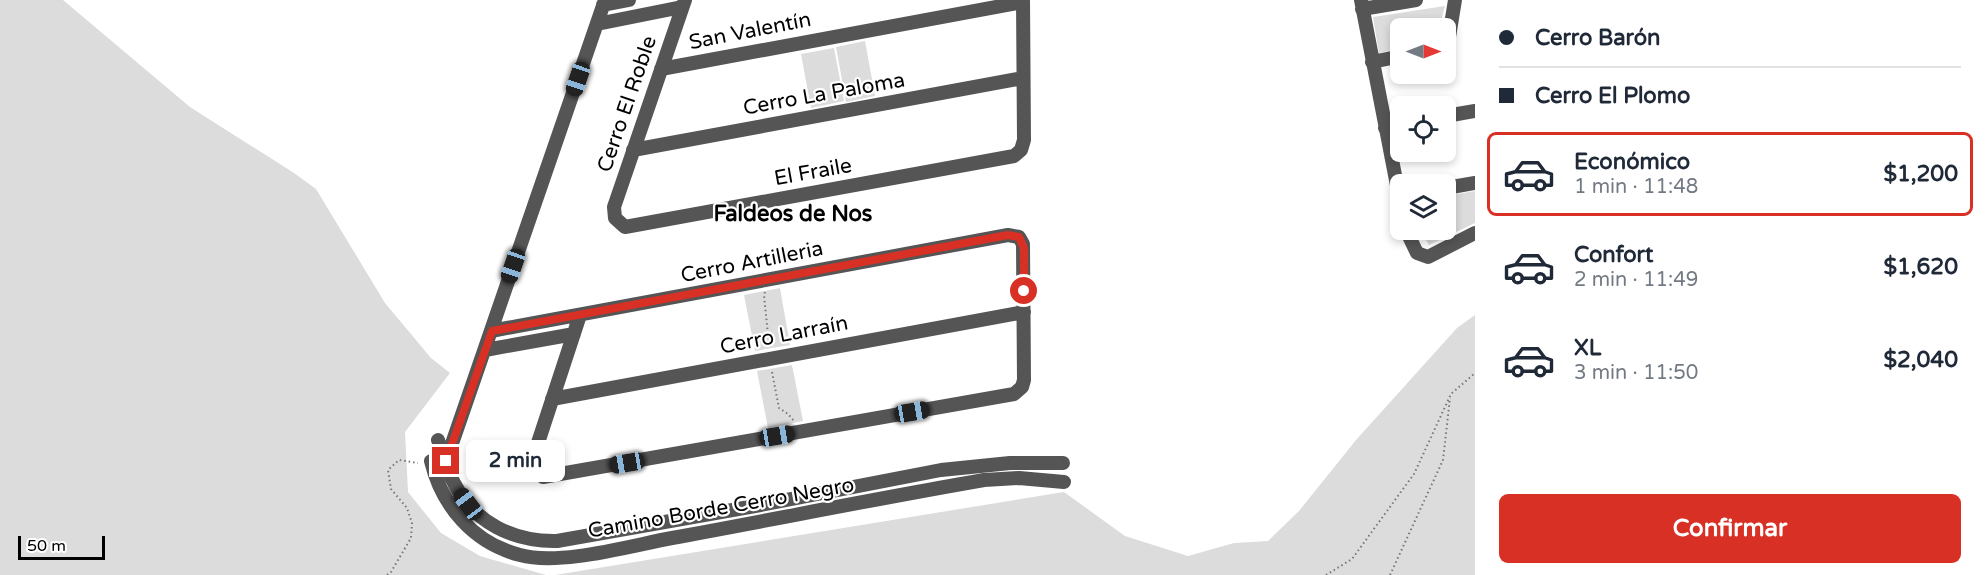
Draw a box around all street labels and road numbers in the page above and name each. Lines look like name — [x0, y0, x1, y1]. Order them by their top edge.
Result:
street label: San Valentín — [687, 7, 813, 55]
street label: Cerro El Roble — [592, 33, 662, 175]
street label: Cerro La Paloma — [741, 67, 907, 121]
street label: El Fraile — [772, 153, 854, 191]
street label: Cerro Artilleria — [679, 236, 825, 288]
street label: Cerro Larraín — [718, 310, 850, 360]
street label: Camino Borde Cerro Negro — [586, 472, 856, 544]

